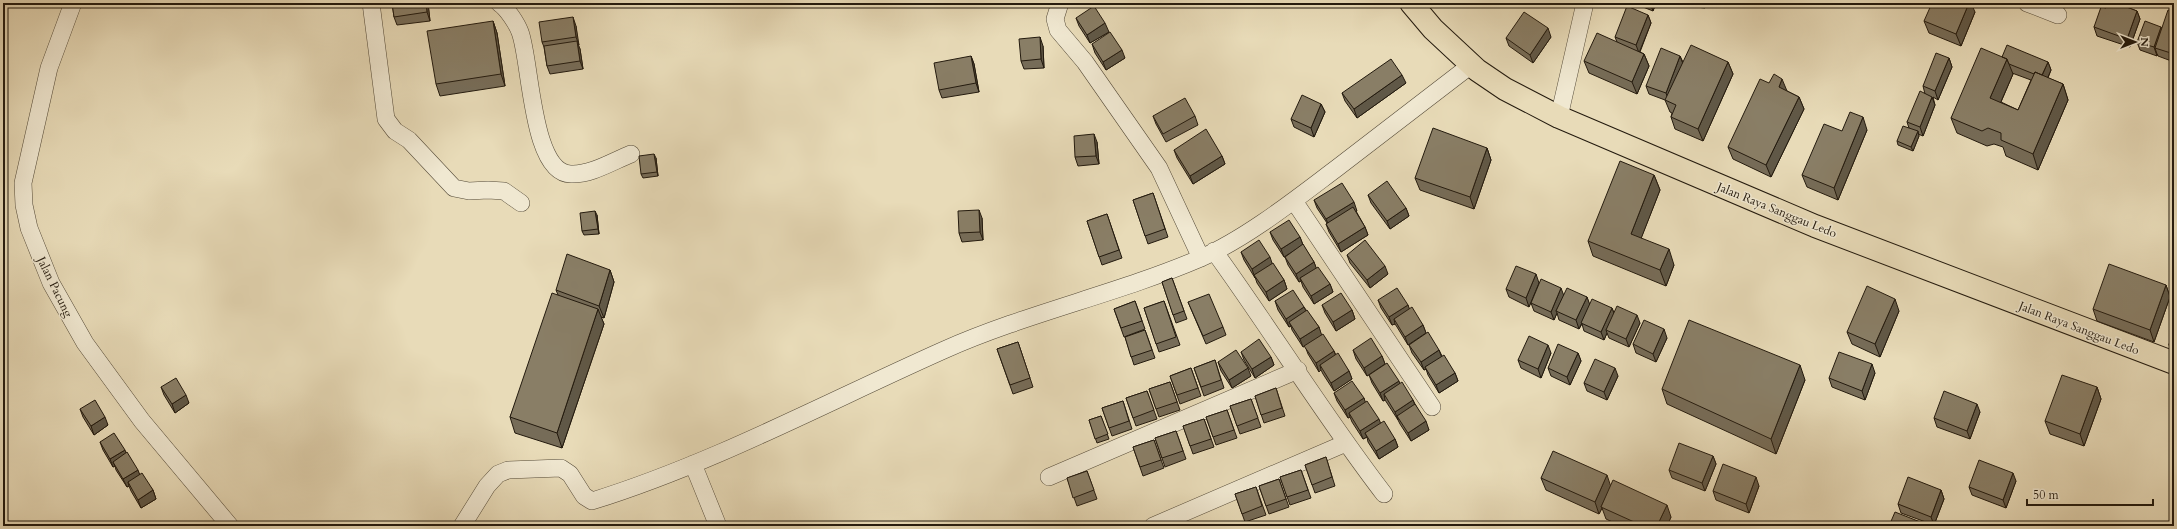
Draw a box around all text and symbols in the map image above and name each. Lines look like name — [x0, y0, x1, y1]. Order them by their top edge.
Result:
north arrow — [2115, 22, 2155, 62]
text: N — [2137, 37, 2152, 47]
street label: Jalan Raya Sanggau Ledo — [1713, 178, 1840, 242]
street label: Jalan Pacung — [33, 252, 77, 320]
street label: Jalan Raya Sanggau Ledo — [2015, 297, 2142, 359]
scale bar — [2027, 481, 2153, 507]
text: 50 m — [2033, 487, 2060, 503]

